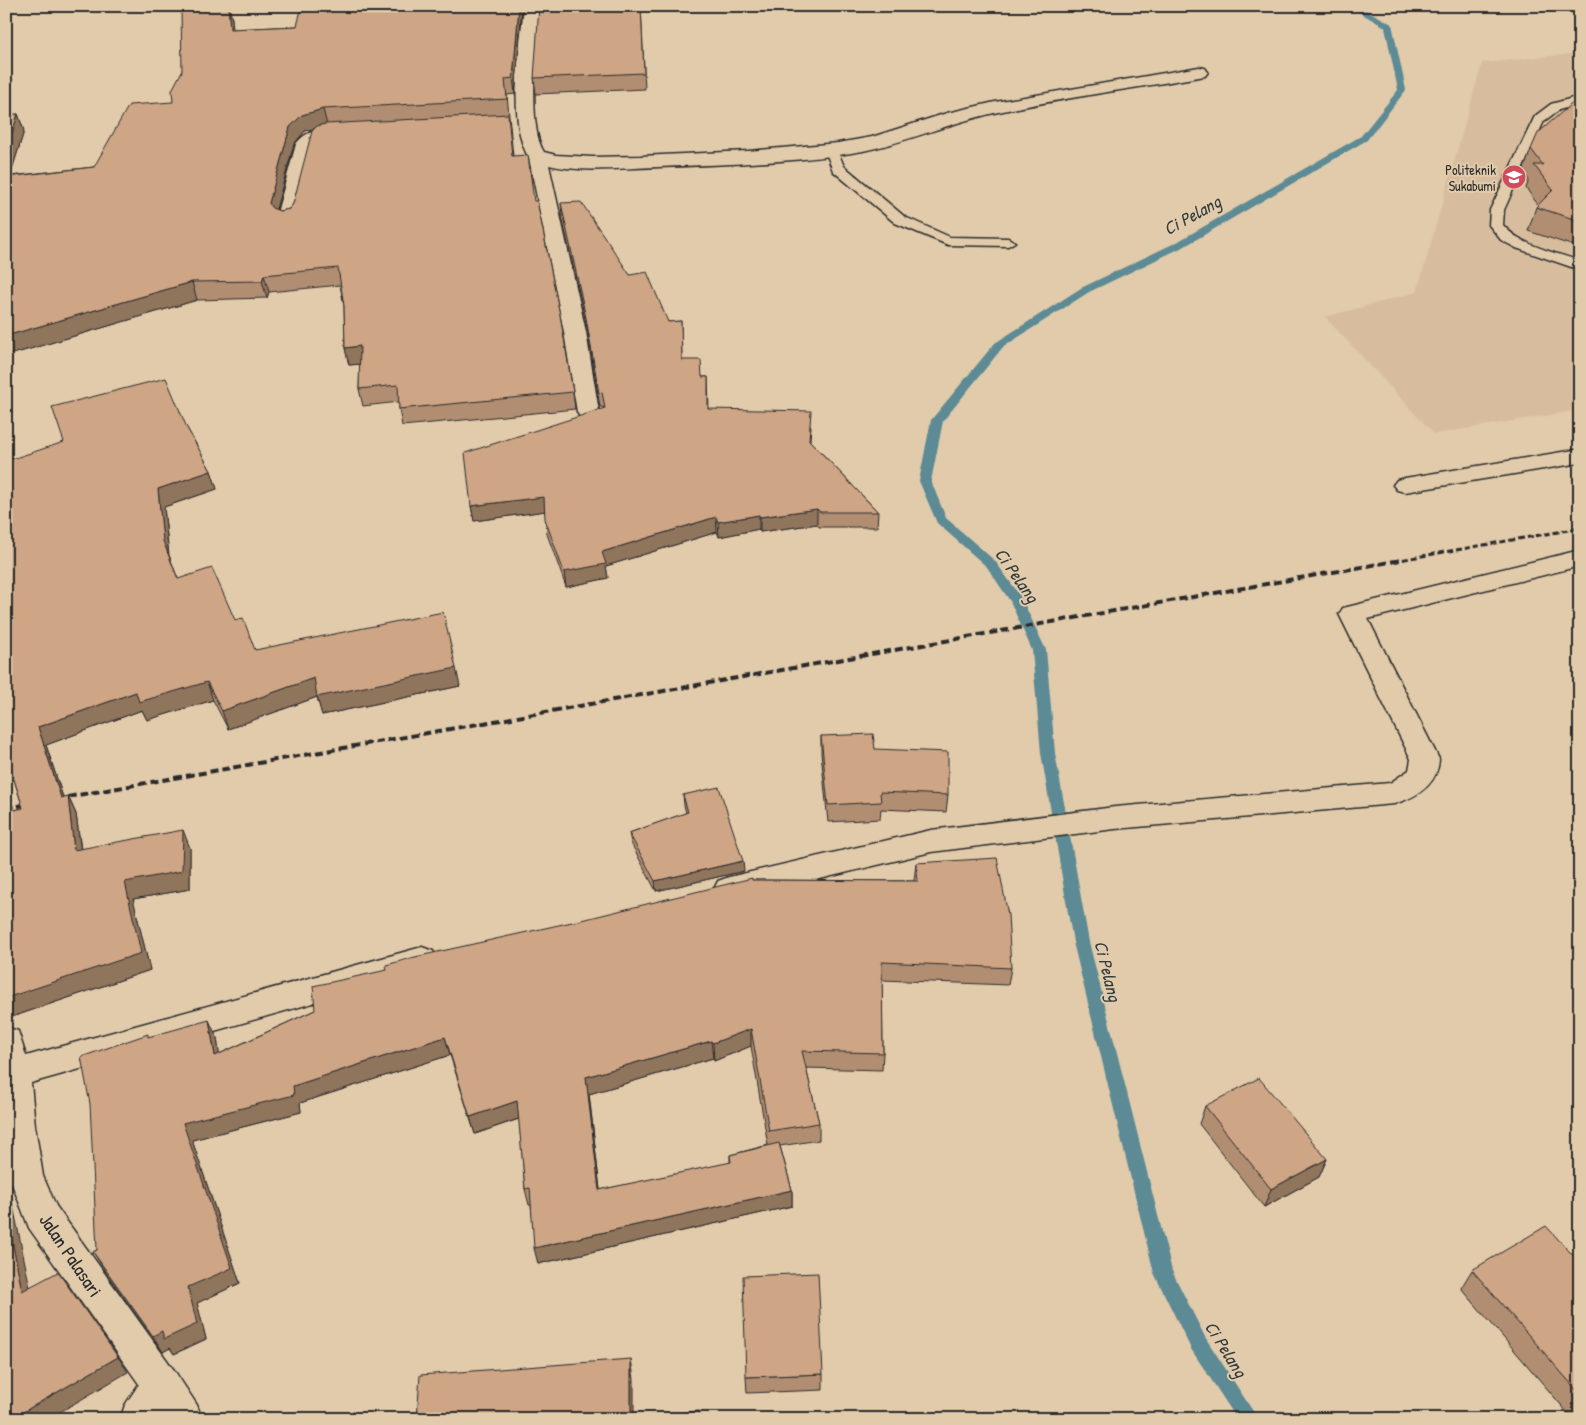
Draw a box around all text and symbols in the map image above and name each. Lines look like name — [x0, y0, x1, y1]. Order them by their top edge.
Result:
place label: Politeknik Sukabumi — [1445, 160, 1496, 195]
school or university icon: Politeknik Sukabumi — [1501, 164, 1527, 190]
water label: Ci Pelang — [1159, 189, 1226, 241]
water label: Ci Pelang — [989, 542, 1046, 608]
water label: Ci Pelang — [1088, 938, 1128, 1005]
street label: Jalan Palasari — [34, 1208, 108, 1302]
water label: Ci Pelang — [1199, 1316, 1254, 1383]

